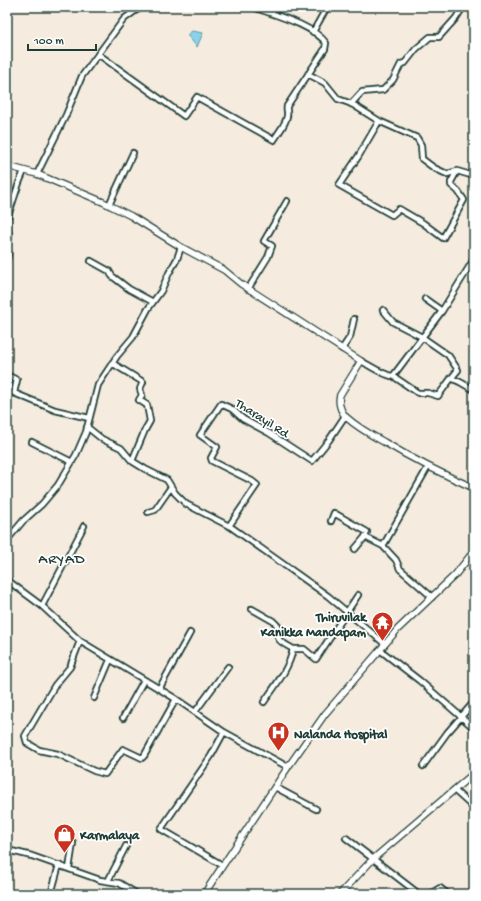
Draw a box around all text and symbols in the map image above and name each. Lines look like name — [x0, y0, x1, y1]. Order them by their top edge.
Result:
scale bar — [28, 26, 96, 52]
text: 100 m — [33, 35, 64, 49]
street label: Tharayil Rd — [231, 396, 292, 443]
district label: ARYAD — [38, 551, 86, 569]
temple icon: Thiruvilak Kanikka Mandapam — [369, 610, 395, 643]
place label: Thiruvilak Kanikka Mandapam — [260, 611, 368, 642]
hospital icon: Nalanda Hospital — [265, 720, 291, 753]
place label: Nalanda Hospital — [294, 728, 388, 744]
shop icon: Karmalaya — [51, 821, 77, 854]
place label: Karmalaya — [79, 829, 140, 844]

